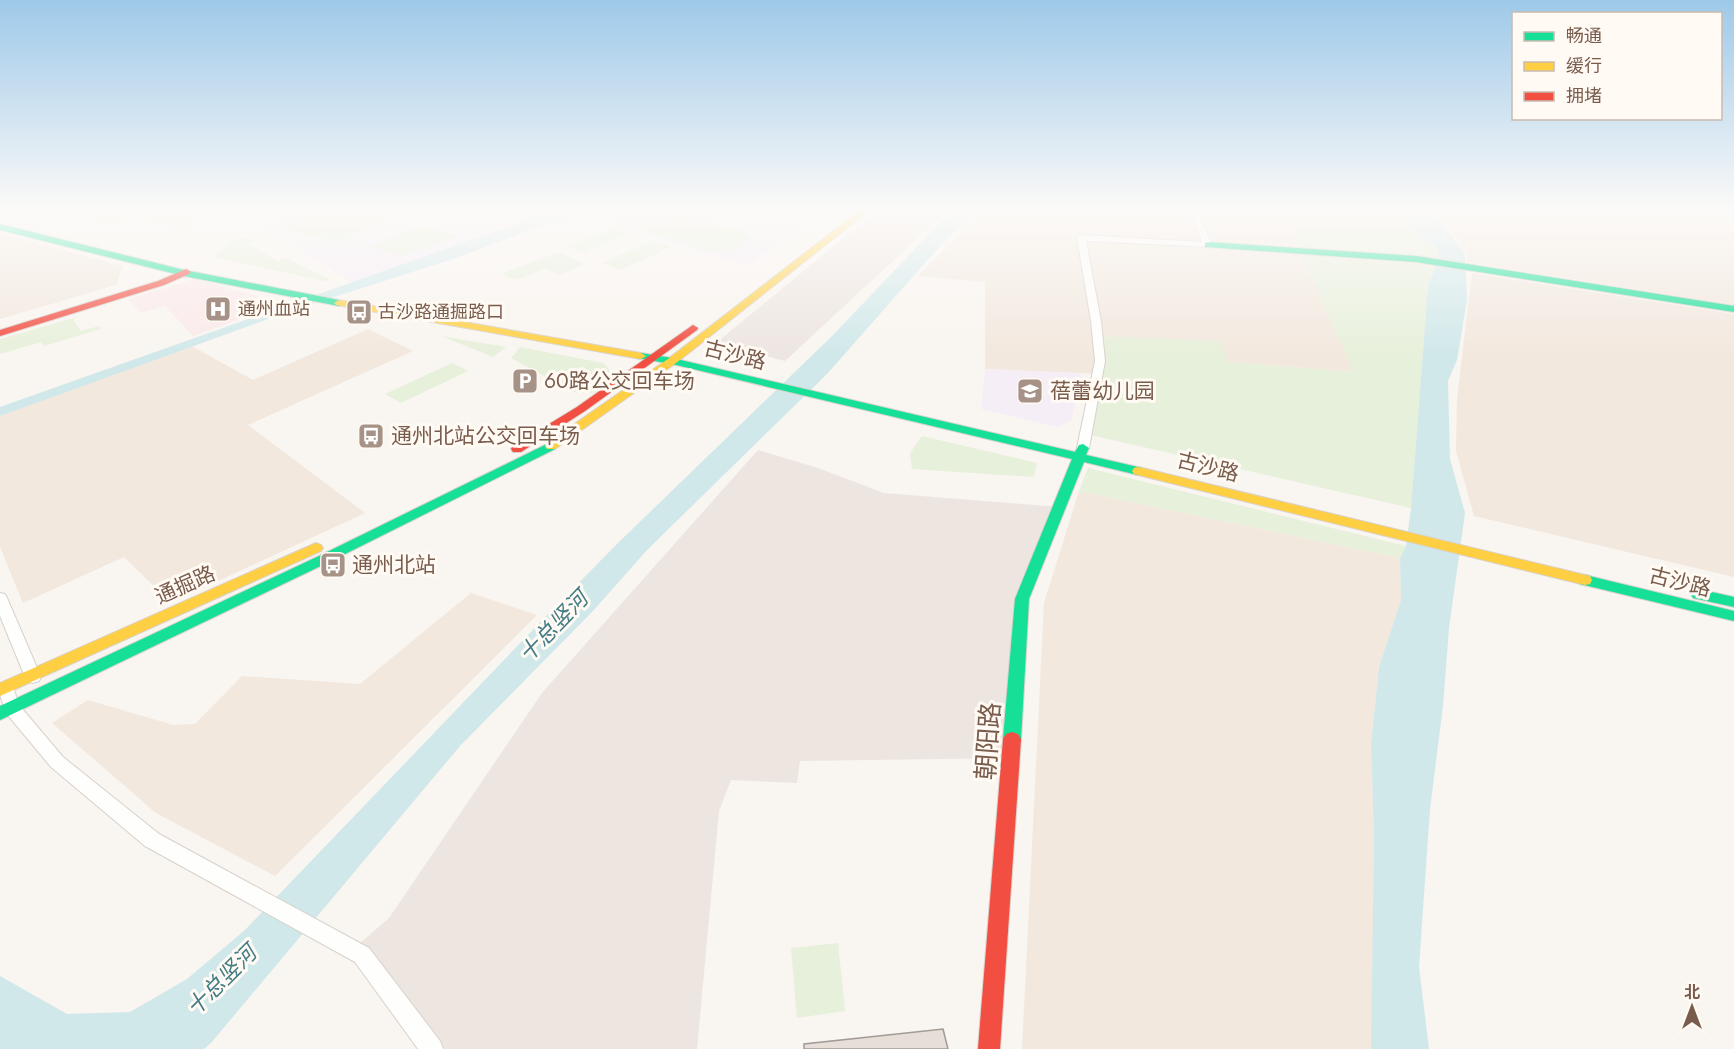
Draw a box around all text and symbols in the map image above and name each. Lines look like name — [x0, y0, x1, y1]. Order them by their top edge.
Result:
legend — [1512, 12, 1722, 120]
text: 畅通 — [1566, 23, 1602, 49]
text: 缓行 — [1566, 53, 1602, 79]
text: 拥堵 — [1566, 83, 1602, 109]
hospital icon: 通州血站 — [203, 294, 233, 324]
place label: 通州血站 — [238, 296, 310, 322]
bus stop icon: 古沙路通掘路口 — [344, 297, 374, 327]
place label: 古沙路通掘路口 — [378, 299, 504, 325]
street label: 古沙路 — [701, 333, 769, 377]
parking icon: 60路公交回车场 — [510, 366, 540, 396]
place label: 60路公交回车场 — [544, 366, 695, 396]
school or university icon: 蓓蕾幼儿园 — [1015, 376, 1045, 406]
place label: 蓓蕾幼儿园 — [1050, 376, 1155, 406]
bus stop icon: 通州北站公交回车场 — [356, 421, 386, 451]
place label: 通州北站公交回车场 — [391, 421, 580, 451]
street label: 古沙路 — [1174, 445, 1242, 489]
bus stop icon: 通州北站 — [318, 550, 348, 580]
place label: 通州北站 — [352, 550, 436, 580]
street label: 通掘路 — [150, 558, 220, 612]
street label: 古沙路 — [1646, 560, 1714, 604]
water label: 十总竖河 — [511, 580, 598, 669]
street label: 朝阳路 — [966, 701, 1010, 781]
water label: 十总竖河 — [179, 935, 266, 1022]
north arrow — [1662, 977, 1722, 1037]
text: 北 — [1684, 981, 1700, 1004]

